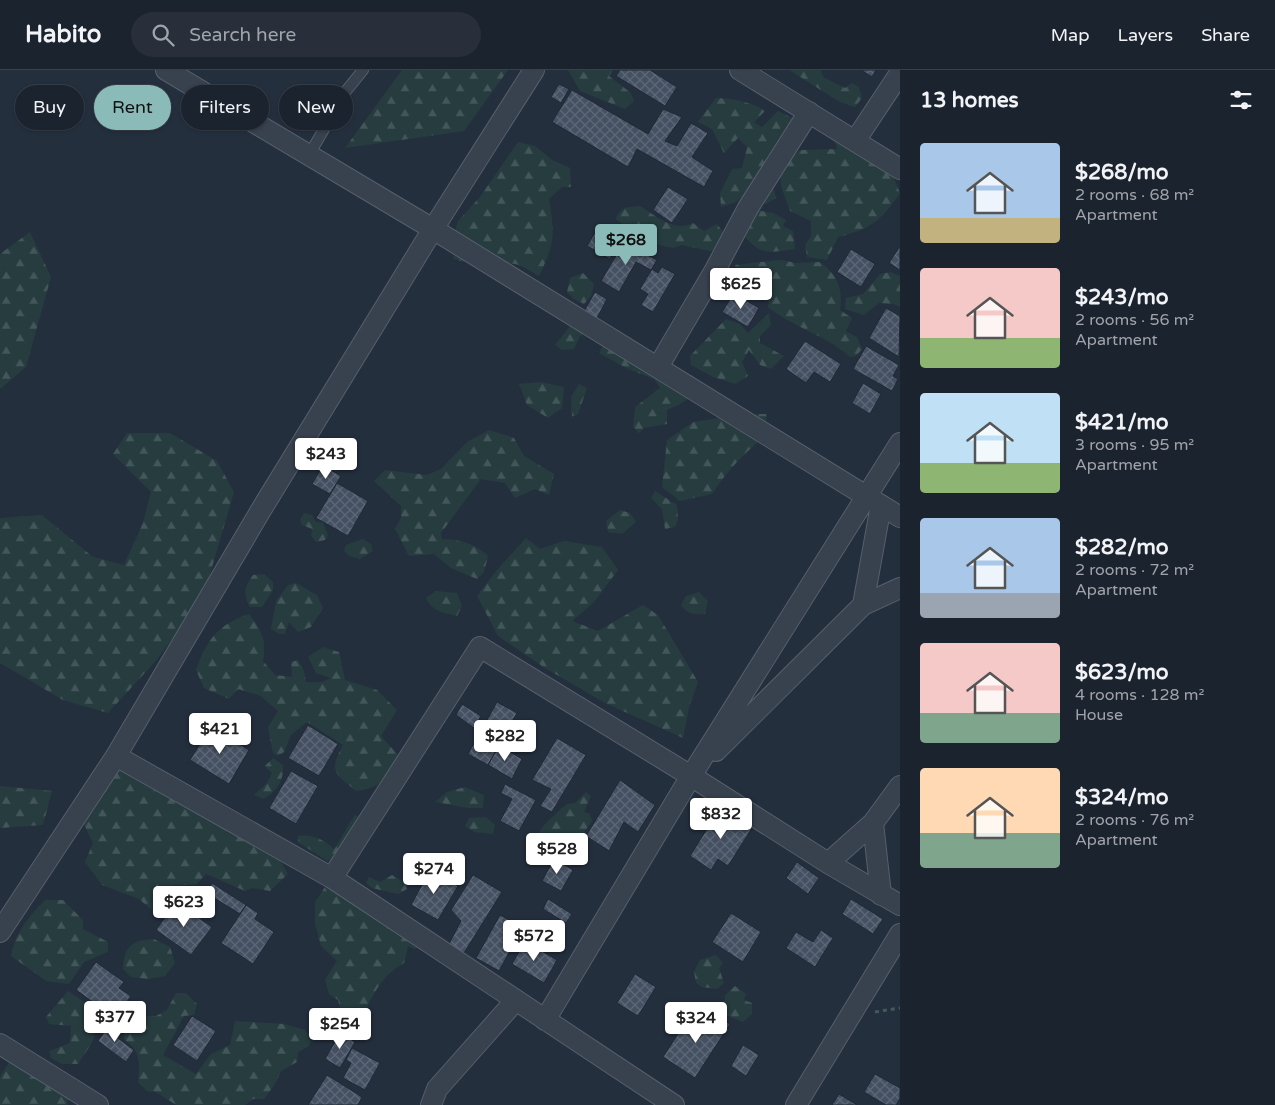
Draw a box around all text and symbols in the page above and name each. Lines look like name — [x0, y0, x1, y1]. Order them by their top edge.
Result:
search box — [131, 12, 481, 57]
text: Habito — [25, 20, 101, 49]
icon: search — [149, 21, 177, 49]
text: Search here — [189, 24, 296, 46]
text: Map — [1051, 24, 1090, 46]
text: Layers — [1118, 24, 1173, 46]
text: Share — [1201, 24, 1250, 46]
chip: Buy — [15, 85, 84, 130]
chip: Rent — [94, 85, 171, 130]
chip: Filters — [181, 85, 269, 130]
chip: New — [279, 85, 353, 130]
icon: filters — [1227, 86, 1255, 114]
text: 13 homes — [920, 88, 1019, 113]
text: $268/mo — [1075, 160, 1169, 185]
icon: home — [960, 163, 1020, 223]
text: 2 rooms · 68 m² — [1075, 185, 1194, 205]
text: Apartment — [1075, 205, 1158, 225]
pin: $268 — [596, 224, 656, 266]
text: $268 — [606, 230, 646, 250]
pin: $625 — [711, 268, 771, 310]
text: $625 — [721, 274, 761, 294]
text: $243/mo — [1075, 285, 1169, 310]
icon: home — [960, 288, 1020, 348]
text: 2 rooms · 56 m² — [1075, 310, 1194, 330]
text: Apartment — [1075, 330, 1158, 350]
text: $421/mo — [1075, 410, 1169, 435]
icon: home — [960, 413, 1020, 473]
text: 3 rooms · 95 m² — [1075, 435, 1194, 455]
pin: $243 — [296, 438, 356, 480]
text: $243 — [306, 444, 346, 464]
text: Apartment — [1075, 455, 1158, 475]
text: $282/mo — [1075, 535, 1169, 560]
icon: home — [960, 538, 1020, 598]
text: 2 rooms · 72 m² — [1075, 560, 1194, 580]
text: Apartment — [1075, 580, 1158, 600]
text: $623/mo — [1075, 660, 1169, 685]
icon: home — [960, 663, 1020, 723]
text: 4 rooms · 128 m² — [1075, 685, 1204, 705]
text: House — [1075, 705, 1123, 725]
pin: $421 — [190, 712, 250, 755]
text: $421 — [200, 719, 240, 739]
pin: $282 — [475, 720, 535, 762]
text: $282 — [485, 726, 525, 746]
text: $324/mo — [1075, 785, 1169, 810]
icon: home — [960, 788, 1020, 848]
pin: $832 — [691, 798, 751, 840]
text: $832 — [701, 804, 741, 824]
text: 2 rooms · 76 m² — [1075, 810, 1194, 830]
text: Apartment — [1075, 830, 1158, 850]
pin: $528 — [527, 832, 587, 875]
text: $528 — [537, 839, 577, 859]
pin: $274 — [404, 852, 464, 895]
text: $274 — [414, 859, 454, 879]
pin: $623 — [154, 886, 214, 928]
text: $623 — [164, 892, 204, 912]
pin: $572 — [504, 920, 564, 962]
text: $572 — [514, 926, 554, 946]
pin: $377 — [85, 1000, 145, 1043]
pin: $324 — [666, 1002, 726, 1044]
text: $377 — [95, 1007, 135, 1027]
pin: $254 — [310, 1008, 370, 1050]
text: $324 — [676, 1008, 716, 1028]
text: $254 — [320, 1014, 360, 1034]

